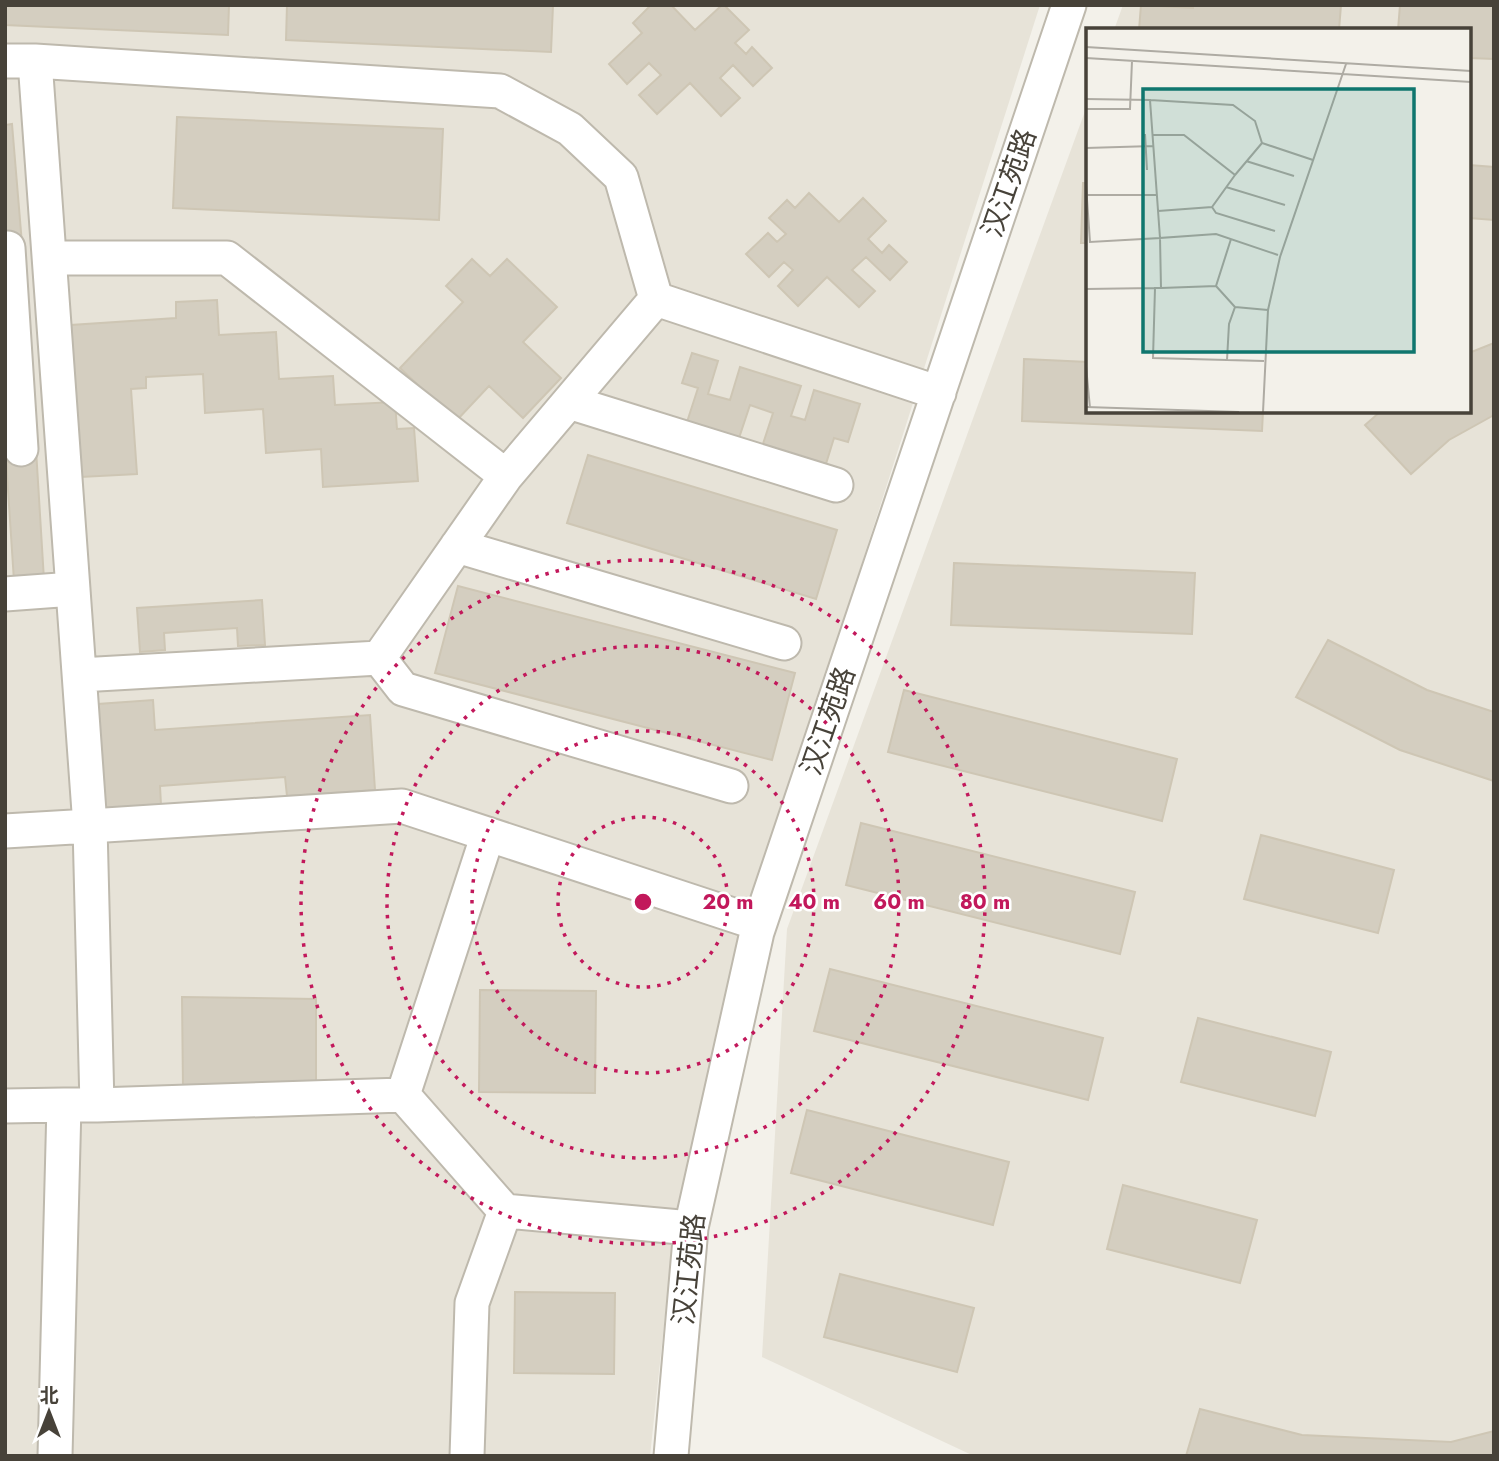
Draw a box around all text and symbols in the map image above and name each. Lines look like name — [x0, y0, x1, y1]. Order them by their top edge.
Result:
inset map — [1086, 28, 1471, 413]
street label: 汉江苑路 — [971, 123, 1047, 243]
street label: 汉江苑路 — [790, 661, 866, 781]
text: 20 m — [702, 887, 754, 917]
text: 40 m — [788, 887, 840, 917]
text: 60 m — [873, 887, 925, 917]
text: 80 m — [960, 887, 1010, 917]
centre of rings — [631, 890, 655, 914]
street label: 汉江苑路 — [663, 1211, 715, 1327]
north arrow — [14, 1377, 84, 1447]
text: 北 — [39, 1382, 59, 1409]

